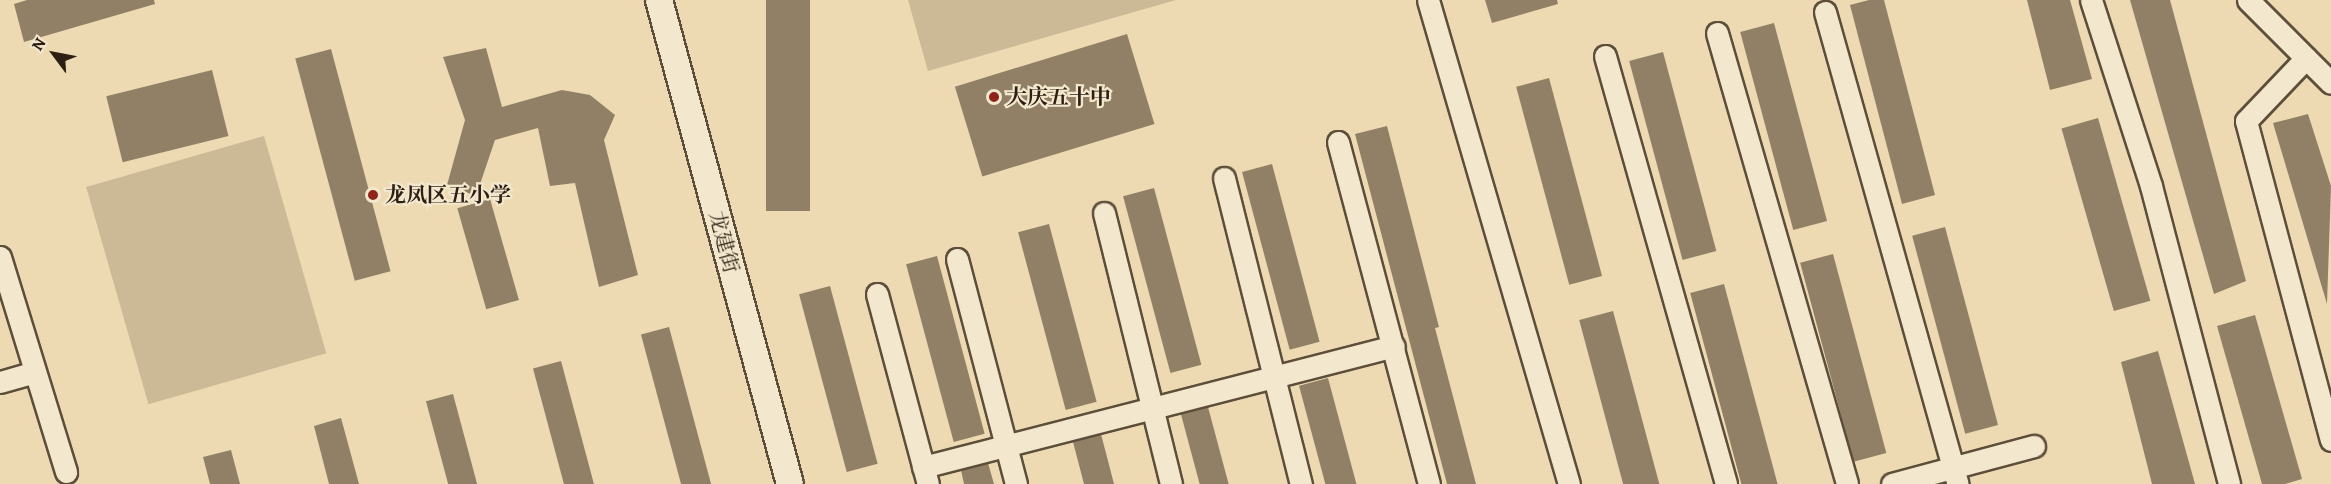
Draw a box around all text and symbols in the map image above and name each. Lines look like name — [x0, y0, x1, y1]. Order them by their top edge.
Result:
north arrow — [24, 24, 84, 84]
text: N — [26, 34, 51, 55]
place label: 大庆五十中 — [1006, 84, 1111, 110]
marker: 大庆五十中 — [987, 90, 1001, 104]
place label: 龙凤区五小学 — [385, 182, 511, 208]
marker: 龙凤区五小学 — [366, 188, 380, 202]
street label: 龙建街 — [704, 208, 744, 276]

